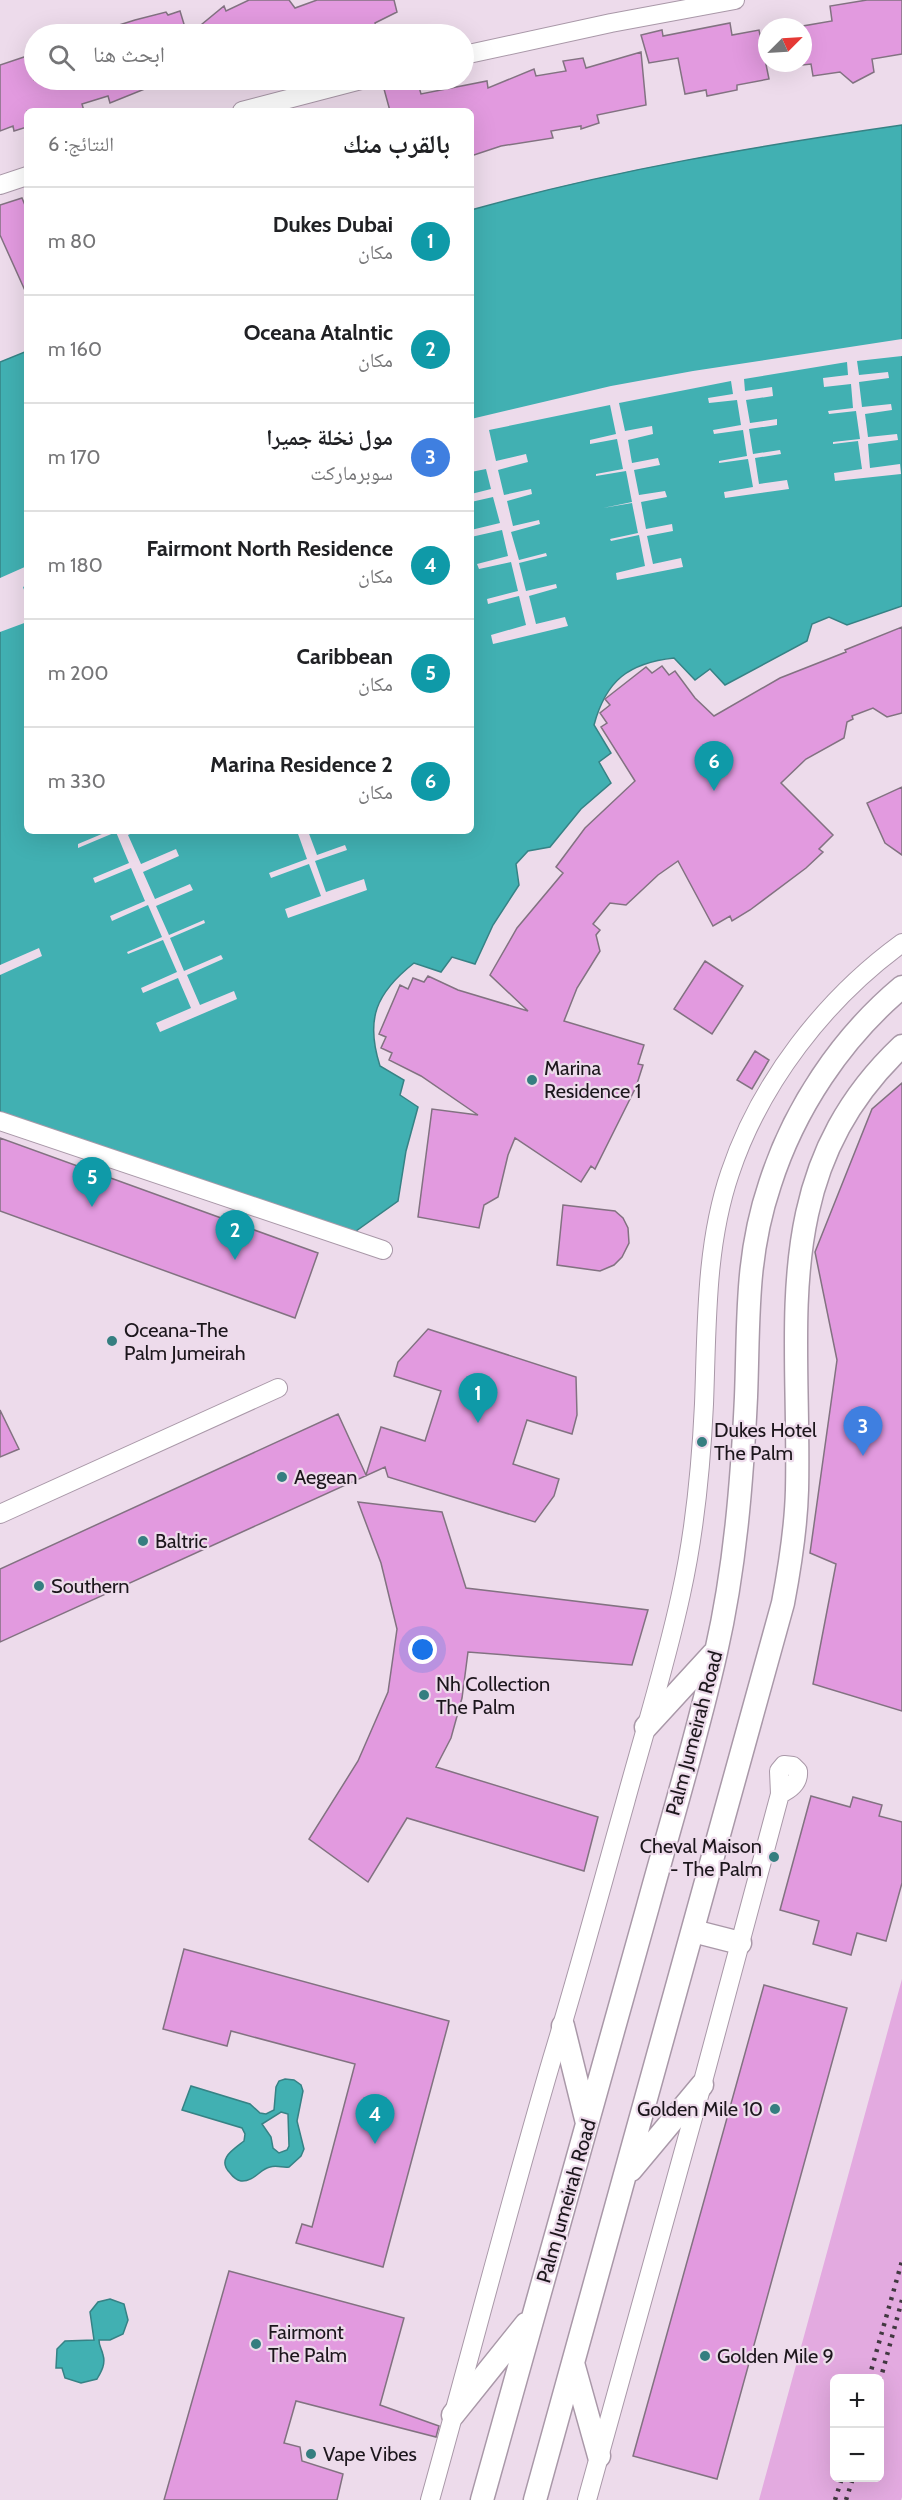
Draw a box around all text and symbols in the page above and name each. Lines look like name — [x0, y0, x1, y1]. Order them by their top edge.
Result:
north arrow — [758, 18, 812, 72]
search box — [24, 24, 474, 90]
icon: search — [45, 41, 78, 74]
text: ابحث هنا — [93, 41, 165, 68]
text: بالقرب منك — [343, 128, 450, 160]
text: النتائج: 6 — [48, 132, 114, 156]
text: Dukes Dubai — [273, 211, 393, 238]
text: 80 m — [48, 229, 96, 253]
text: 1 — [427, 229, 434, 253]
text: مكان — [358, 240, 393, 264]
text: Oceana Atalntic — [244, 319, 393, 346]
text: 160 m — [48, 337, 102, 361]
text: 2 — [425, 337, 436, 361]
text: مكان — [358, 348, 393, 372]
text: مول نخلة جميرا — [266, 424, 393, 451]
text: 170 m — [48, 445, 100, 469]
text: 3 — [425, 445, 436, 469]
text: سوبرماركت — [310, 461, 393, 485]
text: Fairmont North Residence — [146, 535, 393, 562]
text: 180 m — [48, 553, 103, 577]
text: 4 — [424, 553, 437, 577]
text: مكان — [358, 564, 393, 588]
text: Caribbean — [297, 643, 393, 670]
text: 200 m — [48, 661, 108, 685]
text: 5 — [425, 661, 436, 685]
text: مكان — [358, 672, 393, 696]
pin: 6 — [694, 742, 734, 791]
text: Marina Residence 2 — [210, 751, 393, 778]
text: 330 m — [48, 769, 106, 793]
text: 6 — [425, 769, 436, 793]
text: مكان — [358, 780, 393, 804]
place label: Marina Residence 1 — [544, 1056, 641, 1103]
marker: Marina Residence 1 — [525, 1073, 539, 1087]
pin: 5 — [72, 1158, 112, 1207]
pin: 2 — [216, 1210, 254, 1260]
place label: Oceana-The Palm Jumeirah — [124, 1318, 246, 1365]
marker: Oceana-The Palm Jumeirah — [105, 1334, 119, 1348]
pin: 1 — [458, 1374, 498, 1423]
pin: 3 — [844, 1406, 882, 1456]
place label: Dukes Hotel The Palm — [714, 1418, 817, 1465]
marker: Dukes Hotel The Palm — [695, 1435, 709, 1449]
place label: Aegean — [294, 1465, 357, 1489]
marker: Aegean — [275, 1470, 289, 1484]
place label: Baltric — [155, 1529, 208, 1553]
marker: Baltric — [136, 1534, 150, 1548]
place label: Southern — [51, 1574, 129, 1598]
marker: Southern — [32, 1579, 46, 1593]
your location — [408, 1635, 437, 1664]
street label: Palm Jumeirah Road — [660, 1648, 728, 1818]
place label: Nh Collection The Palm — [436, 1672, 550, 1719]
marker: Nh Collection The Palm — [417, 1688, 431, 1702]
place label: Cheval Maison - The Palm — [640, 1834, 762, 1881]
marker: Cheval Maison - The Palm — [767, 1850, 781, 1864]
pin: 4 — [356, 2094, 394, 2144]
place label: Golden Mile 10 — [637, 2097, 763, 2121]
marker: Golden Mile 10 — [768, 2102, 782, 2116]
street label: Palm Jumeirah Road — [531, 2116, 601, 2286]
place label: Fairmont The Palm — [268, 2320, 347, 2367]
marker: Fairmont The Palm — [249, 2337, 263, 2351]
place label: Golden Mile 9 — [717, 2344, 834, 2368]
marker: Golden Mile 9 — [698, 2349, 712, 2363]
map controls — [830, 2374, 884, 2482]
button: + — [830, 2374, 884, 2428]
button: − — [830, 2428, 884, 2482]
place label: Vape Vibes — [323, 2442, 417, 2466]
marker: Vape Vibes — [304, 2447, 318, 2461]

